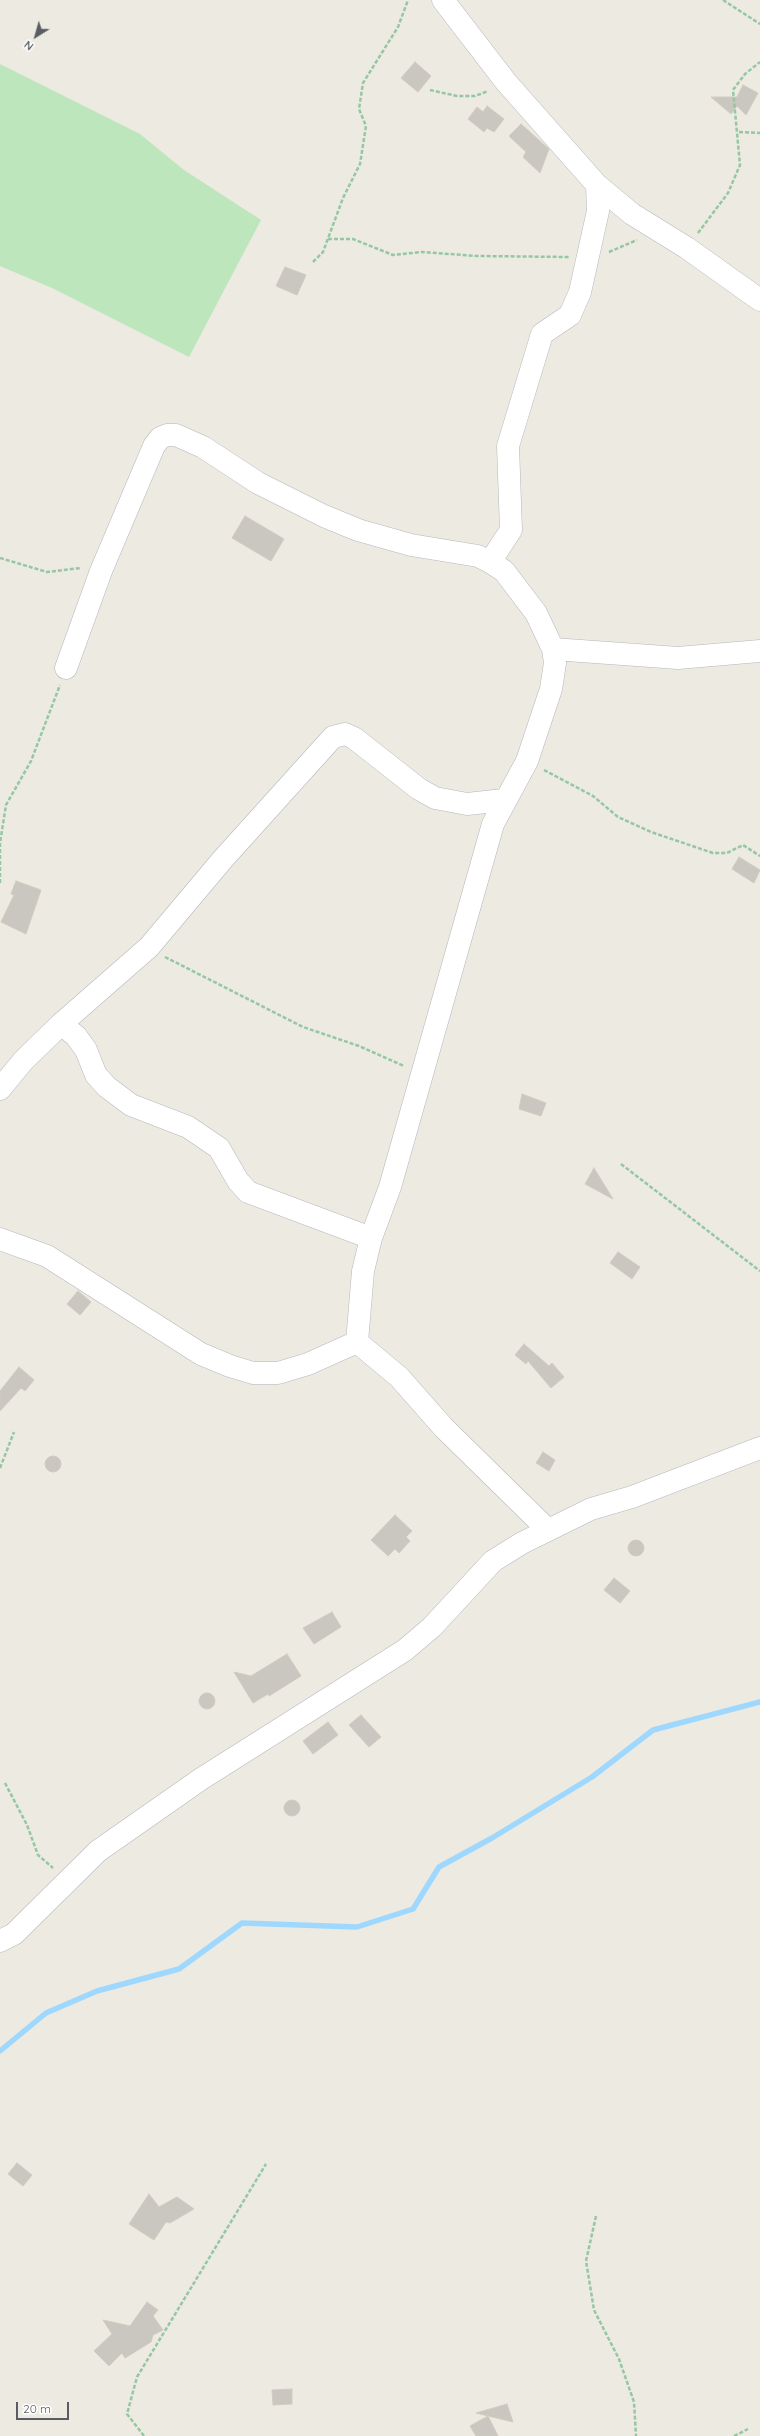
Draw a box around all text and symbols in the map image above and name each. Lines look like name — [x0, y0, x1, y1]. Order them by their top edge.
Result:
north arrow — [16, 16, 56, 56]
text: N — [21, 38, 36, 54]
scale bar — [18, 2394, 71, 2420]
text: 20 m — [23, 2401, 51, 2416]

